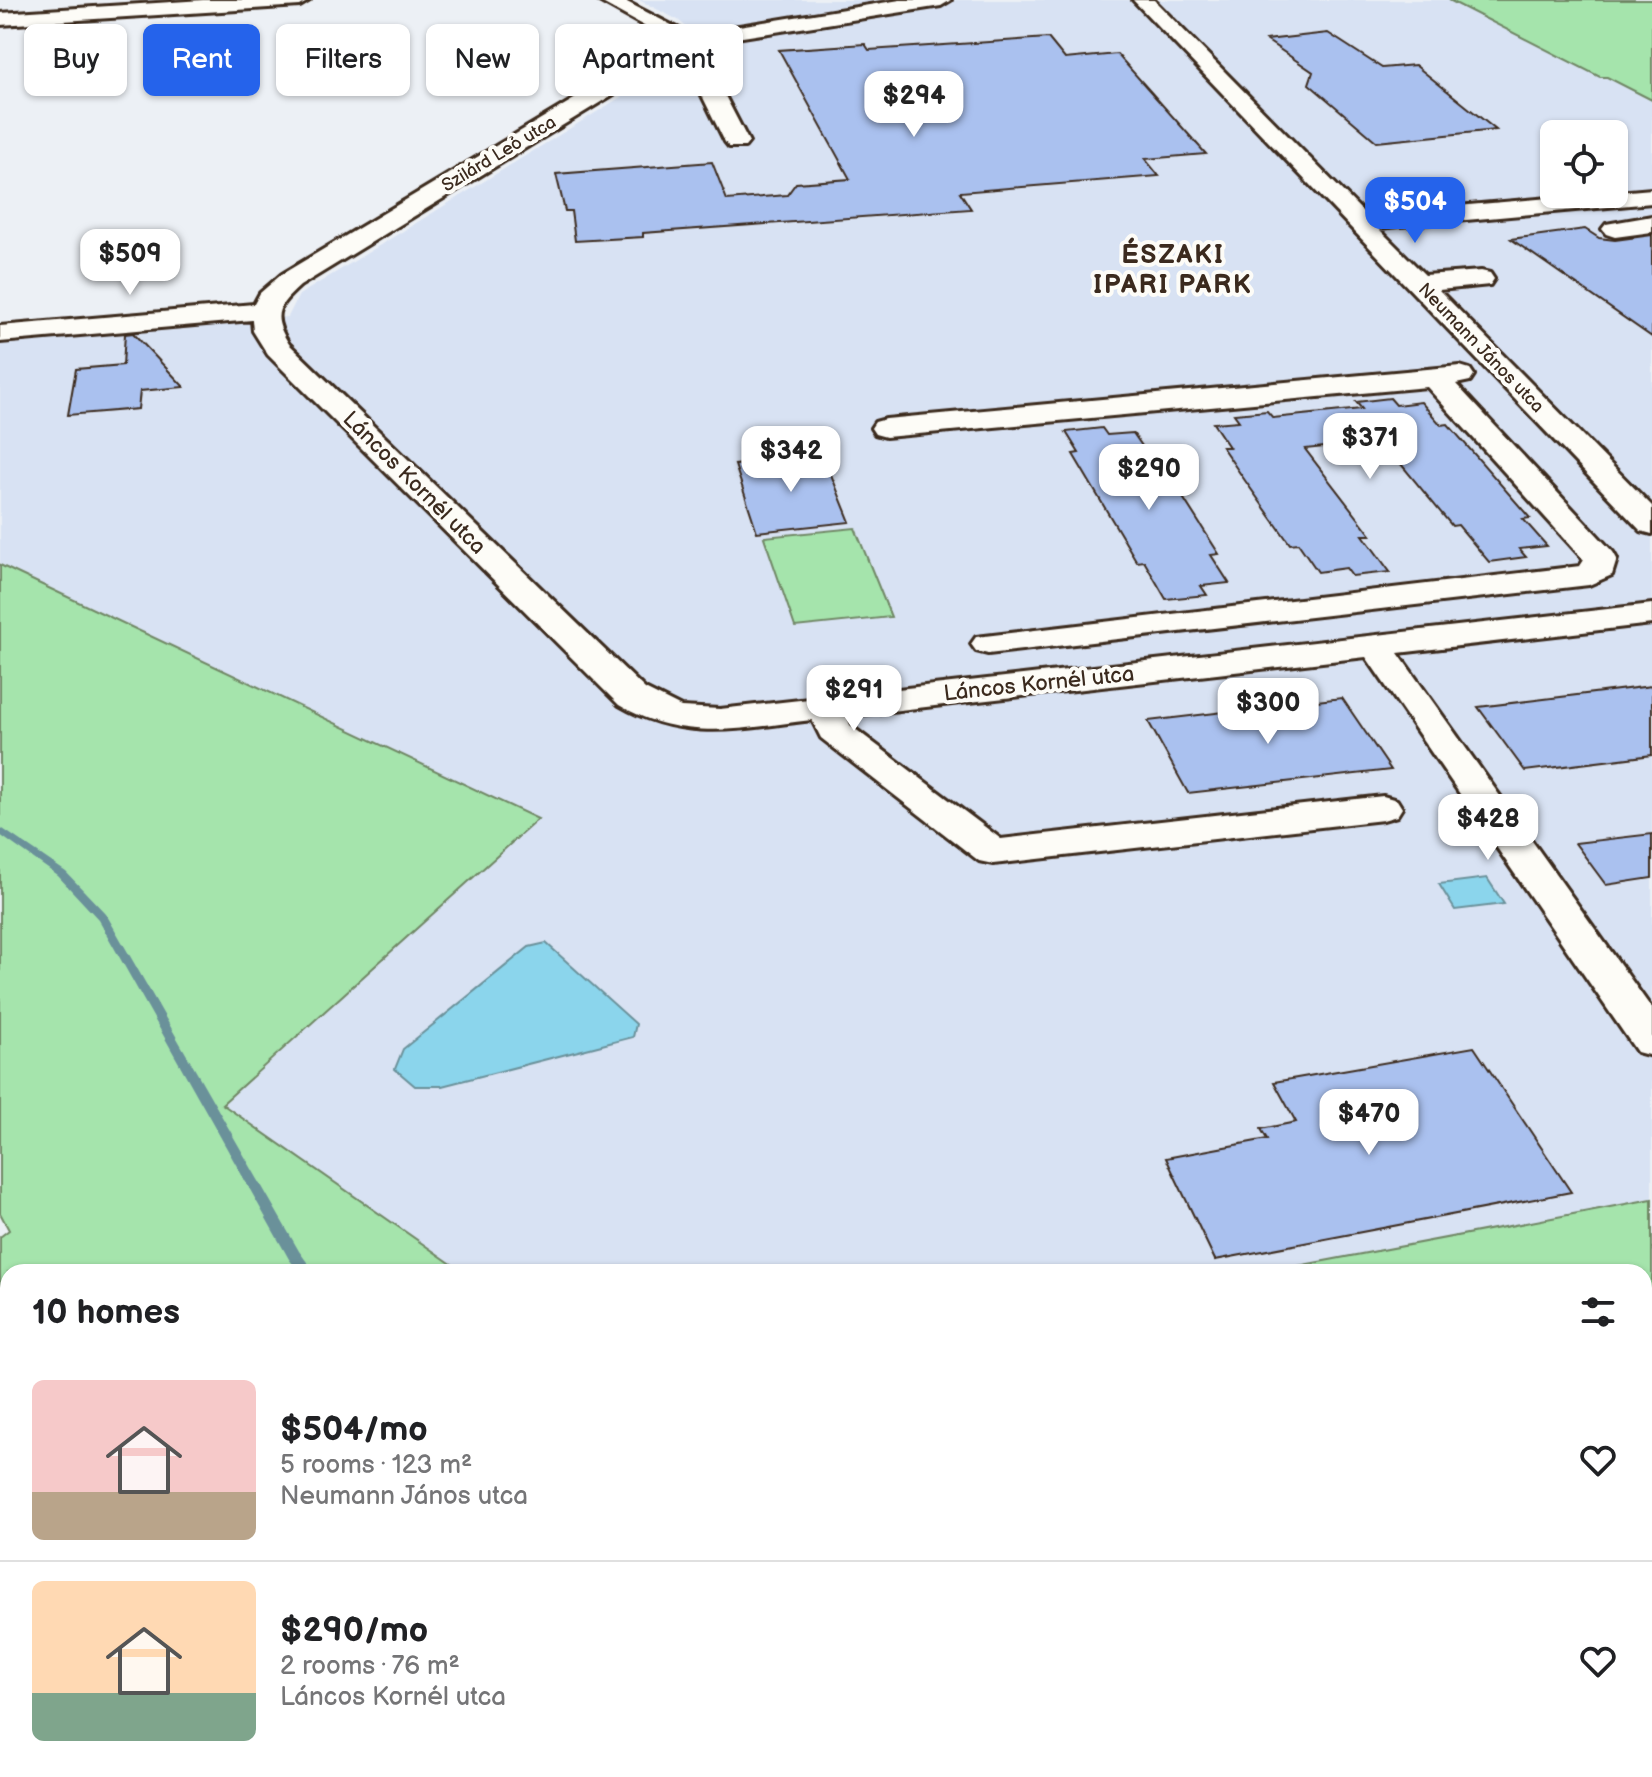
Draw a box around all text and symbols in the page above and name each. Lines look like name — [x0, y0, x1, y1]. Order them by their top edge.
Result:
chip: Buy — [24, 24, 127, 96]
chip: Rent — [143, 24, 260, 96]
chip: Filters — [276, 24, 410, 96]
chip: New — [426, 24, 539, 96]
chip: Apartment — [555, 24, 743, 96]
pin: $294 — [867, 71, 961, 139]
text: $294 — [882, 81, 946, 112]
street label: Szilárd Leó utca — [438, 112, 560, 196]
map controls — [1540, 120, 1628, 208]
button: locate — [1540, 120, 1628, 208]
pin: $504 — [1368, 177, 1462, 245]
text: $504 — [1383, 187, 1447, 218]
pin: $509 — [83, 229, 177, 297]
district label: ÉSZAKI IPARI PARK — [1093, 237, 1253, 301]
text: $509 — [98, 239, 162, 270]
street label: Neumann János utca — [1414, 279, 1548, 417]
street label: Láncos Kornél utca — [337, 406, 491, 560]
pin: $371 — [1323, 413, 1417, 481]
text: $371 — [1341, 423, 1399, 454]
pin: $342 — [744, 426, 838, 494]
text: $342 — [759, 436, 823, 467]
pin: $290 — [1102, 444, 1196, 512]
text: $290 — [1117, 454, 1181, 485]
street label: Láncos Kornél utca — [942, 661, 1136, 707]
pin: $291 — [807, 665, 901, 733]
text: $291 — [825, 675, 883, 706]
pin: $300 — [1221, 678, 1315, 746]
text: $300 — [1236, 688, 1300, 719]
pin: $428 — [1441, 794, 1535, 862]
text: $428 — [1456, 804, 1520, 835]
pin: $470 — [1322, 1089, 1416, 1157]
text: $470 — [1338, 1099, 1401, 1130]
icon: filters — [1576, 1290, 1620, 1334]
text: 10 homes — [32, 1292, 180, 1333]
text: $504/mo — [280, 1409, 428, 1450]
icon: home — [96, 1412, 192, 1508]
icon: heart — [1576, 1438, 1620, 1482]
text: 5 rooms · 123 m² — [280, 1450, 472, 1481]
text: Neumann János utca — [280, 1481, 528, 1512]
text: $290/mo — [280, 1610, 428, 1651]
icon: home — [96, 1613, 192, 1709]
icon: heart — [1576, 1639, 1620, 1683]
text: 2 rooms · 76 m² — [280, 1651, 460, 1682]
text: Láncos Kornél utca — [280, 1682, 506, 1713]

